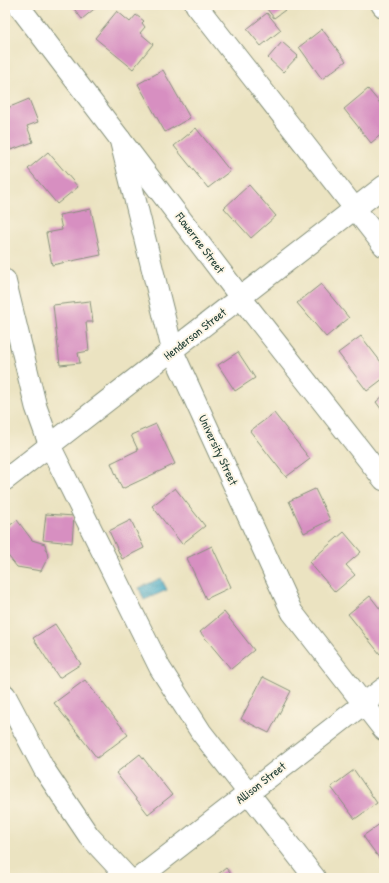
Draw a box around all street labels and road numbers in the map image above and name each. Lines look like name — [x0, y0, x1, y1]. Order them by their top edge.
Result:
street label: Flowerree Street — [171, 208, 229, 277]
street label: Henderson Street — [160, 303, 230, 364]
street label: University Street — [195, 412, 243, 489]
street label: Allison Street — [232, 757, 290, 808]

